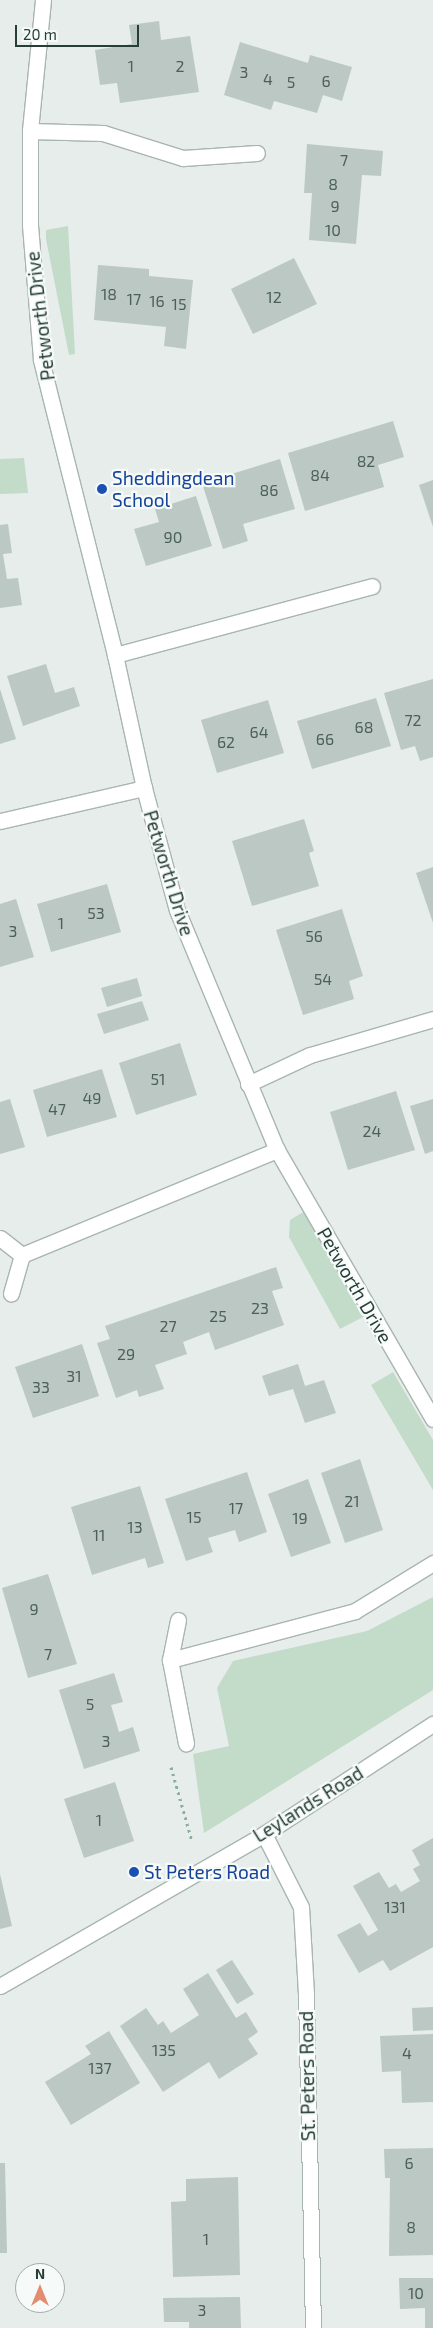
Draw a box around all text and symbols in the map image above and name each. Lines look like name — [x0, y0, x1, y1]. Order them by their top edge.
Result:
scale bar — [18, 15, 141, 47]
text: 20 m — [23, 25, 57, 43]
house number: 1 — [128, 56, 134, 76]
house number: 2 — [176, 56, 184, 76]
house number: 3 — [240, 62, 248, 82]
house number: 4 — [263, 69, 273, 89]
house number: 6 — [321, 71, 331, 91]
house number: 5 — [287, 72, 295, 92]
house number: 7 — [340, 150, 348, 170]
house number: 8 — [328, 174, 338, 194]
house number: 9 — [330, 196, 340, 216]
house number: 10 — [325, 220, 341, 240]
street label: Petworth Drive — [21, 250, 59, 382]
house number: 18 — [101, 284, 117, 304]
house number: 12 — [266, 287, 282, 307]
house number: 17 — [127, 289, 141, 309]
house number: 16 — [149, 291, 165, 311]
house number: 15 — [172, 294, 186, 314]
house number: 82 — [357, 451, 375, 471]
house number: 84 — [310, 465, 330, 485]
place label: Sheddingdean School — [112, 467, 235, 511]
house number: 86 — [260, 480, 278, 500]
marker: Sheddingdean School — [96, 483, 108, 495]
house number: 90 — [164, 527, 182, 547]
house number: 72 — [404, 710, 422, 730]
house number: 68 — [355, 717, 373, 737]
house number: 64 — [250, 722, 268, 742]
house number: 66 — [316, 729, 334, 749]
house number: 62 — [217, 732, 235, 752]
street label: Petworth Drive — [139, 807, 199, 939]
house number: 53 — [87, 903, 105, 923]
house number: 1 — [58, 913, 64, 933]
house number: 3 — [9, 921, 17, 941]
house number: 56 — [305, 926, 323, 946]
house number: 54 — [314, 969, 332, 989]
house number: 51 — [151, 1069, 165, 1089]
house number: 49 — [83, 1088, 101, 1108]
house number: 47 — [48, 1099, 66, 1119]
house number: 24 — [363, 1121, 381, 1141]
street label: Petworth Drive — [313, 1223, 397, 1347]
house number: 23 — [251, 1298, 269, 1318]
house number: 25 — [209, 1306, 227, 1326]
house number: 27 — [159, 1316, 177, 1336]
house number: 29 — [117, 1344, 135, 1364]
house number: 31 — [66, 1366, 82, 1386]
house number: 33 — [32, 1377, 50, 1397]
house number: 21 — [344, 1491, 360, 1511]
house number: 17 — [229, 1498, 243, 1518]
house number: 15 — [187, 1507, 201, 1527]
house number: 19 — [292, 1508, 308, 1528]
house number: 13 — [127, 1517, 143, 1537]
house number: 11 — [93, 1525, 105, 1545]
house number: 9 — [29, 1599, 39, 1619]
house number: 7 — [44, 1644, 52, 1664]
house number: 5 — [86, 1694, 94, 1714]
house number: 3 — [102, 1731, 110, 1751]
street label: Leylands Road — [249, 1761, 367, 1847]
house number: 1 — [96, 1810, 102, 1830]
place label: St Peters Road — [144, 1861, 270, 1883]
marker: St Peters Road — [128, 1866, 140, 1878]
house number: 131 — [384, 1897, 406, 1917]
street label: St. Peters Road — [294, 2011, 320, 2141]
house number: 135 — [152, 2040, 176, 2060]
house number: 4 — [402, 2043, 412, 2063]
house number: 137 — [88, 2058, 112, 2078]
house number: 6 — [404, 2153, 414, 2173]
house number: 8 — [406, 2217, 416, 2237]
house number: 1 — [203, 2229, 209, 2249]
north arrow — [15, 2263, 65, 2313]
text: N — [35, 2265, 45, 2282]
house number: 10 — [408, 2283, 424, 2303]
house number: 3 — [198, 2300, 206, 2320]

